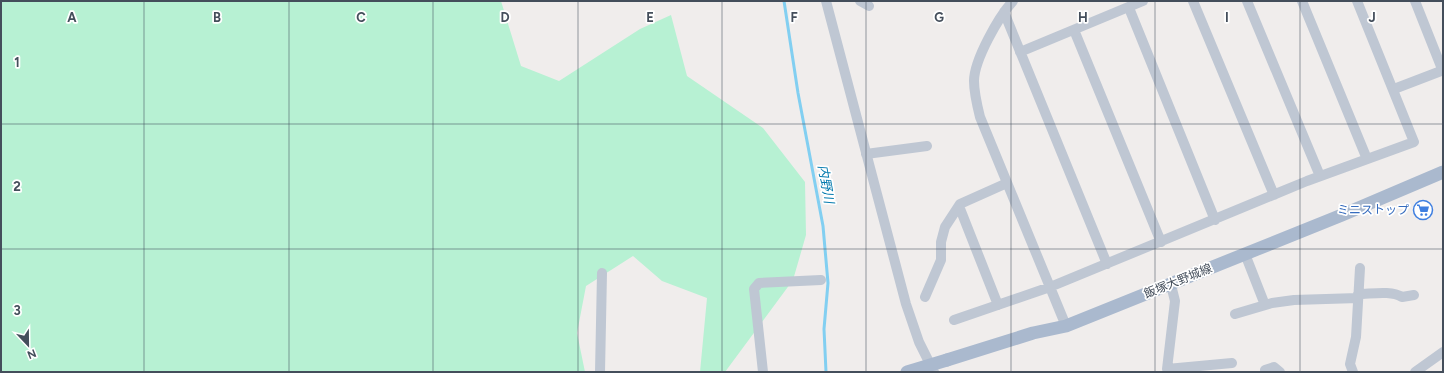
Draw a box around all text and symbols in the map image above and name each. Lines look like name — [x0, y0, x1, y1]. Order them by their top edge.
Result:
text: A — [67, 10, 77, 25]
text: B — [213, 10, 221, 25]
text: C — [356, 10, 366, 25]
text: D — [500, 10, 510, 25]
text: E — [646, 10, 654, 25]
text: F — [790, 10, 798, 25]
text: G — [934, 10, 944, 25]
text: H — [1078, 10, 1088, 25]
text: I — [1225, 10, 1229, 25]
text: J — [1368, 10, 1376, 25]
text: 1 — [14, 55, 20, 70]
water label: 内野川 — [815, 163, 837, 206]
text: 2 — [13, 179, 21, 194]
supermarket icon: ミニストップ — [1412, 199, 1434, 221]
place label: ミニストップ — [1337, 203, 1409, 217]
street label: 飯塚大野城線 — [1142, 261, 1214, 301]
text: 3 — [13, 303, 21, 318]
north arrow — [8, 325, 48, 365]
text: N — [25, 346, 38, 361]

